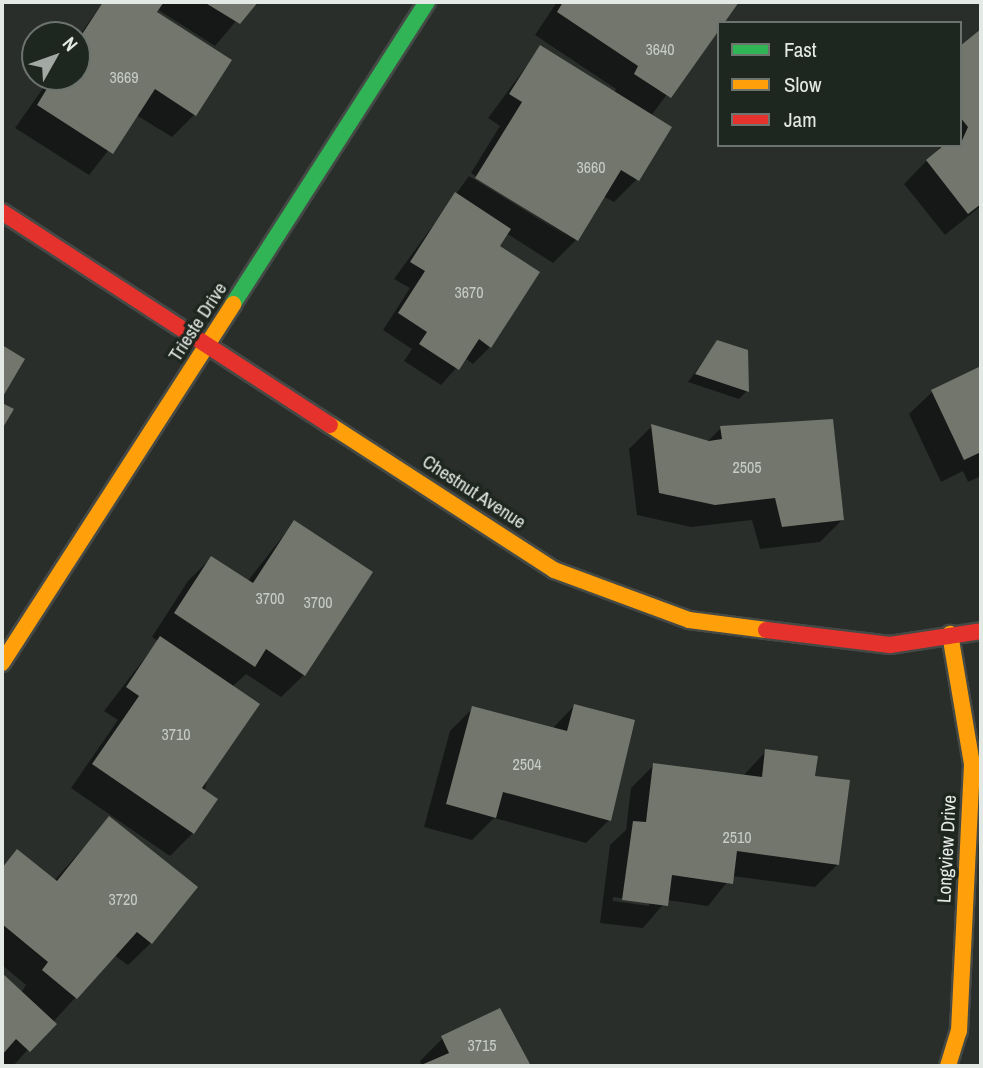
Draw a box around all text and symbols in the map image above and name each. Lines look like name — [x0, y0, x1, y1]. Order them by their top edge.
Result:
north arrow — [21, 21, 91, 91]
legend — [717, 21, 962, 147]
text: N — [57, 31, 84, 56]
text: Fast — [784, 35, 817, 64]
house number: 3640 — [645, 39, 675, 59]
house number: 3669 — [109, 67, 139, 87]
text: Slow — [784, 70, 821, 99]
text: Jam — [784, 105, 817, 134]
house number: 3660 — [576, 157, 606, 177]
street label: Trieste Drive — [164, 278, 232, 366]
house number: 3670 — [454, 282, 484, 302]
street label: Chestnut Avenue — [418, 450, 530, 534]
house number: 2505 — [732, 457, 762, 477]
house number: 3700 — [255, 588, 285, 608]
house number: 3700 — [303, 592, 333, 612]
house number: 3710 — [161, 724, 191, 744]
house number: 2504 — [512, 754, 542, 774]
street label: Longview Drive — [933, 794, 961, 904]
house number: 2510 — [722, 827, 752, 847]
house number: 3720 — [108, 889, 138, 909]
house number: 3715 — [467, 1035, 497, 1055]

